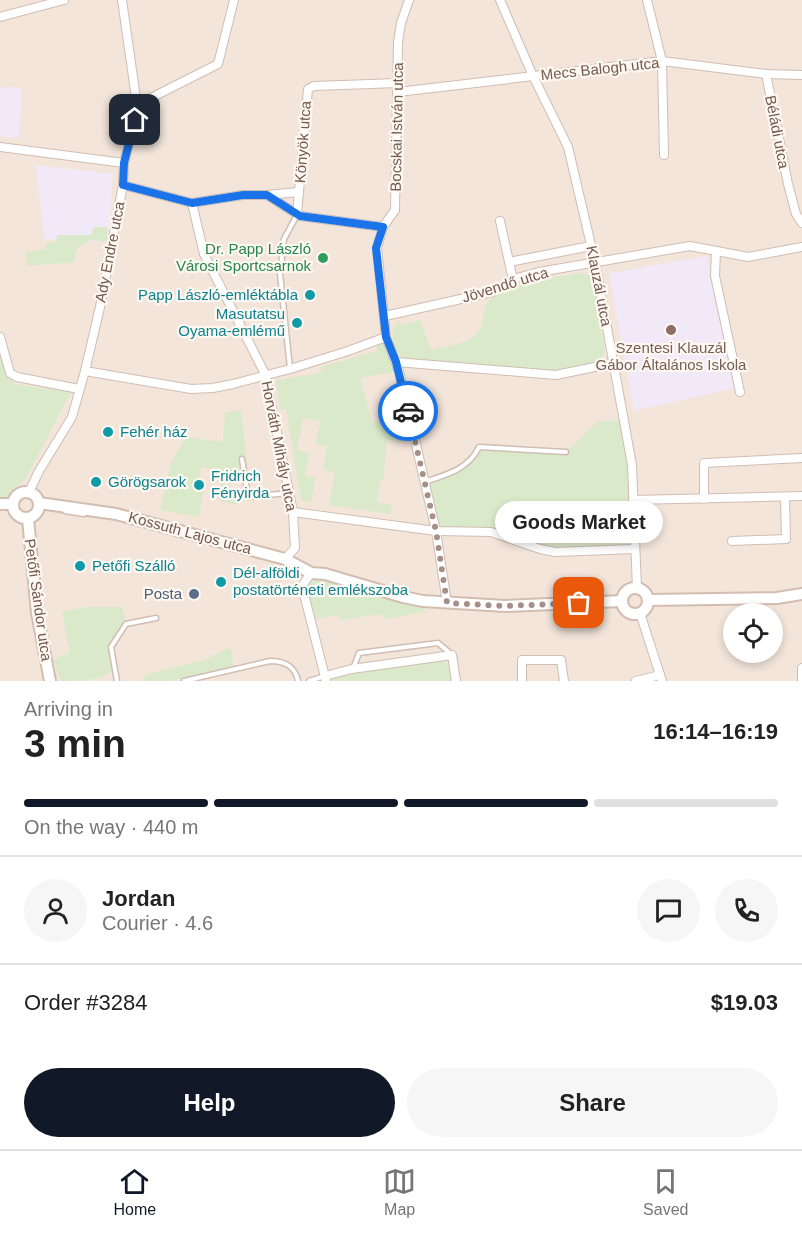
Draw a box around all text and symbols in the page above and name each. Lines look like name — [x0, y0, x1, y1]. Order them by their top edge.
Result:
street label: Mecs Balogh utca — [540, 54, 661, 83]
street label: Bocskai István utca — [387, 62, 406, 192]
pin — [109, 94, 160, 145]
street label: Béládi utca — [762, 94, 793, 171]
street label: Könyök utca — [291, 100, 314, 184]
icon: home — [118, 103, 151, 136]
street label: Ady Endre utca — [91, 199, 128, 304]
place label: Dr. Papp László Városi Sportcsarnok — [176, 240, 311, 274]
street label: Klauzál utca — [583, 244, 616, 328]
marker: Dr. Papp László Városi Sportcsarnok — [316, 251, 330, 265]
street label: Jövendő utca — [460, 263, 551, 306]
place label: Papp László-emléktábla — [138, 286, 299, 303]
marker: Papp László-emléktábla — [303, 288, 317, 302]
place label: Masutatsu Oyama-emlémű — [178, 305, 285, 339]
marker: Masutatsu Oyama-emlémű — [290, 316, 304, 330]
marker: Szentesi Klauzál Gábor Általános Iskola — [664, 323, 678, 337]
place label: Szentesi Klauzál Gábor Általános Iskola — [596, 339, 747, 373]
street label: Horváth Mihály utca — [258, 379, 301, 513]
courier — [378, 381, 438, 441]
icon: car — [392, 395, 425, 428]
place label: Fehér ház — [120, 423, 188, 440]
marker: Fehér ház — [101, 425, 115, 439]
place label: Fridrich Fényirda — [211, 467, 270, 501]
place label: Görögsarok — [108, 473, 187, 490]
marker: Görögsarok — [89, 475, 103, 489]
marker: Fridrich Fényirda — [192, 478, 206, 492]
callout: Goods Market — [495, 501, 663, 543]
street label: Kossuth Lajos utca — [127, 508, 254, 557]
text: Goods Market — [512, 511, 646, 533]
street label: Petőfi Sándor utca — [21, 538, 56, 663]
place label: Petőfi Szálló — [92, 557, 175, 574]
marker: Petőfi Szálló — [73, 559, 87, 573]
place label: Dél-alföldi postatörténeti emlékszoba — [233, 564, 409, 598]
marker: Dél-alföldi postatörténeti emlékszoba — [214, 575, 228, 589]
pin — [553, 577, 604, 628]
place label: Posta — [144, 585, 183, 602]
icon: bag — [562, 586, 595, 619]
marker: Posta — [187, 587, 201, 601]
map controls — [723, 603, 783, 663]
button: locate — [723, 603, 783, 663]
text: Arriving in — [24, 698, 113, 720]
text: 16:14–16:19 — [653, 719, 778, 744]
text: 3 min — [24, 722, 126, 765]
text: On the way · 440 m — [24, 816, 199, 838]
button: person — [24, 879, 87, 942]
button: chat — [637, 879, 700, 942]
button: phone — [715, 879, 778, 942]
text: Jordan — [102, 886, 175, 911]
text: Courier · 4.6 — [102, 912, 213, 934]
text: Order #3284 — [24, 990, 148, 1015]
text: $19.03 — [711, 990, 778, 1015]
button: Help — [24, 1068, 395, 1137]
button: Share — [407, 1068, 778, 1137]
tab: Home — [113, 1165, 156, 1219]
tab: Map — [383, 1165, 416, 1219]
tab: Saved — [643, 1165, 688, 1219]

